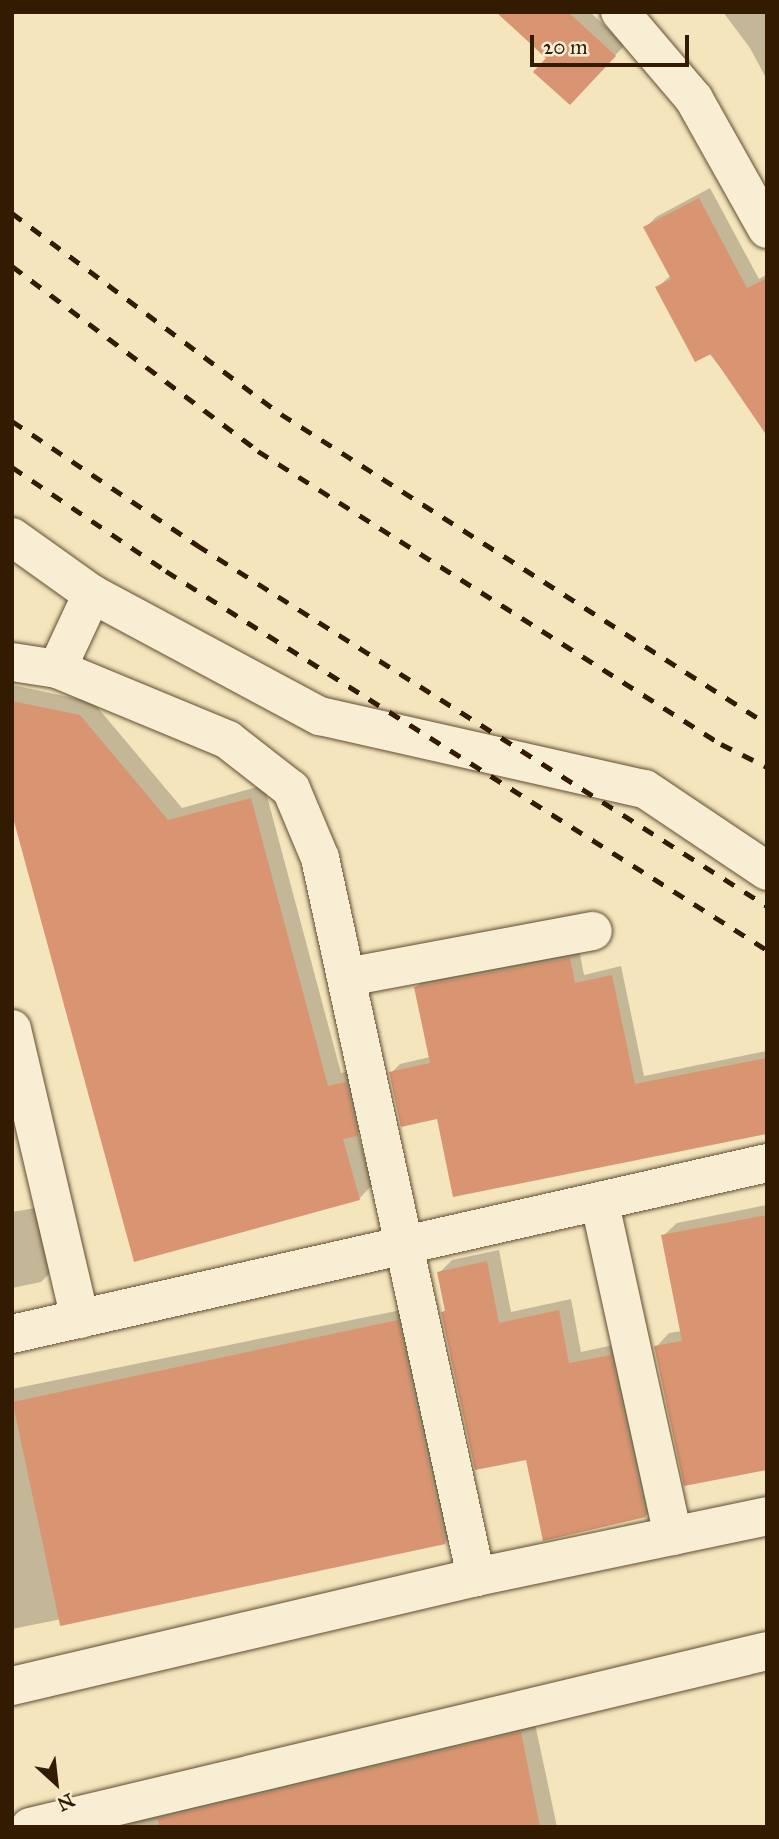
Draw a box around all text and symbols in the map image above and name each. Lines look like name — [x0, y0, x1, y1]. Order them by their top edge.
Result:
scale bar — [534, 21, 693, 65]
text: 20 m — [543, 34, 588, 60]
north arrow — [21, 1748, 91, 1818]
text: N — [53, 1788, 78, 1816]

